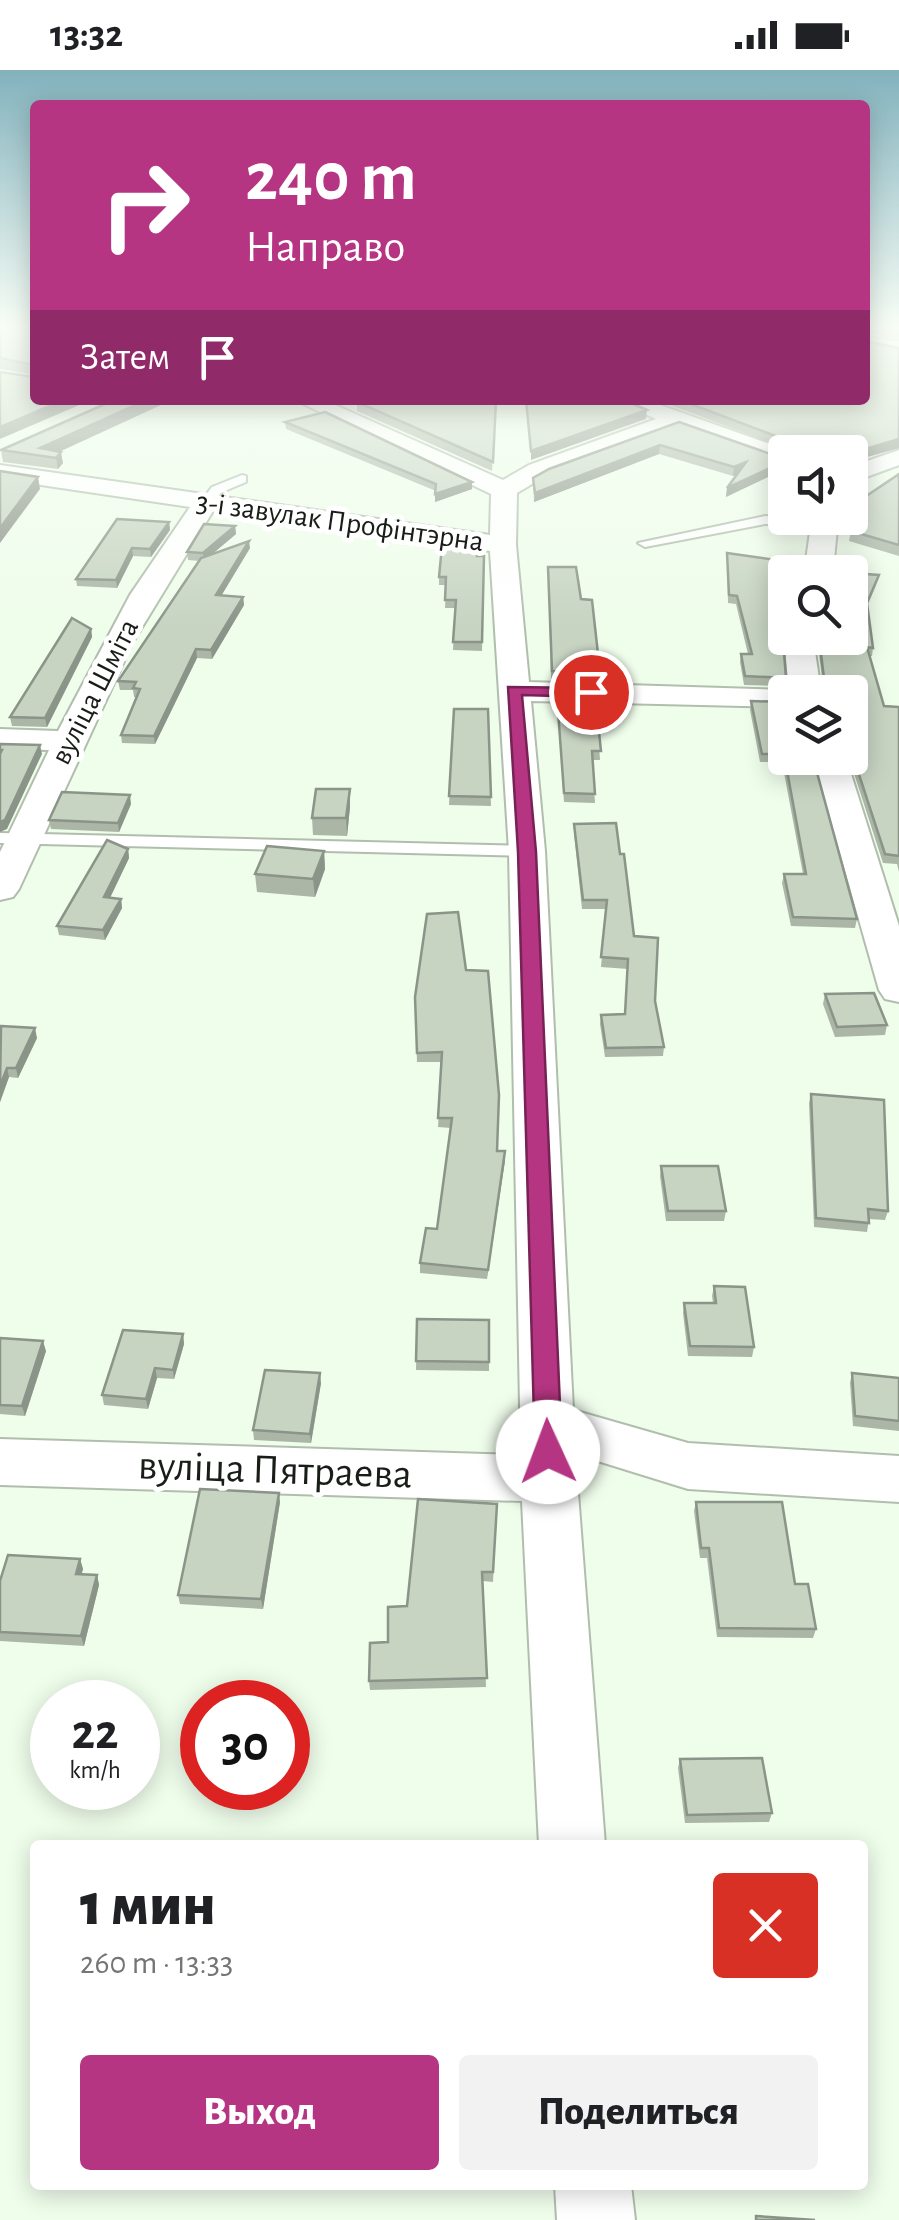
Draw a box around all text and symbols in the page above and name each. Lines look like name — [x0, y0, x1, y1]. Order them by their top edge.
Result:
text: 13:32 — [50, 16, 123, 54]
icon: right — [80, 140, 210, 270]
text: 240 m — [245, 143, 417, 213]
text: Направо — [245, 225, 405, 270]
icon: arrive — [190, 330, 245, 385]
text: Затем — [80, 339, 170, 377]
map controls — [768, 435, 868, 775]
button: sound — [768, 435, 868, 535]
street label: 3-і завулак Профінтэрна — [194, 487, 486, 557]
button: search — [768, 555, 868, 655]
street label: вуліца Шміта — [46, 614, 144, 770]
pin — [549, 650, 634, 735]
icon: arrive — [564, 665, 619, 720]
button: layers — [768, 675, 868, 775]
position arrow — [496, 1400, 600, 1504]
street label: вуліца Пятраева — [137, 1444, 413, 1496]
speed limit sign: 30 — [180, 1680, 310, 1810]
text: 22 — [71, 1708, 119, 1758]
text: km/h — [69, 1758, 121, 1783]
button: close — [713, 1873, 818, 1978]
text: 1 мин — [80, 1876, 216, 1936]
text: 260 m · 13:33 — [80, 1947, 233, 1979]
button: Выход — [80, 2055, 439, 2170]
button: Поделиться — [459, 2055, 818, 2170]

